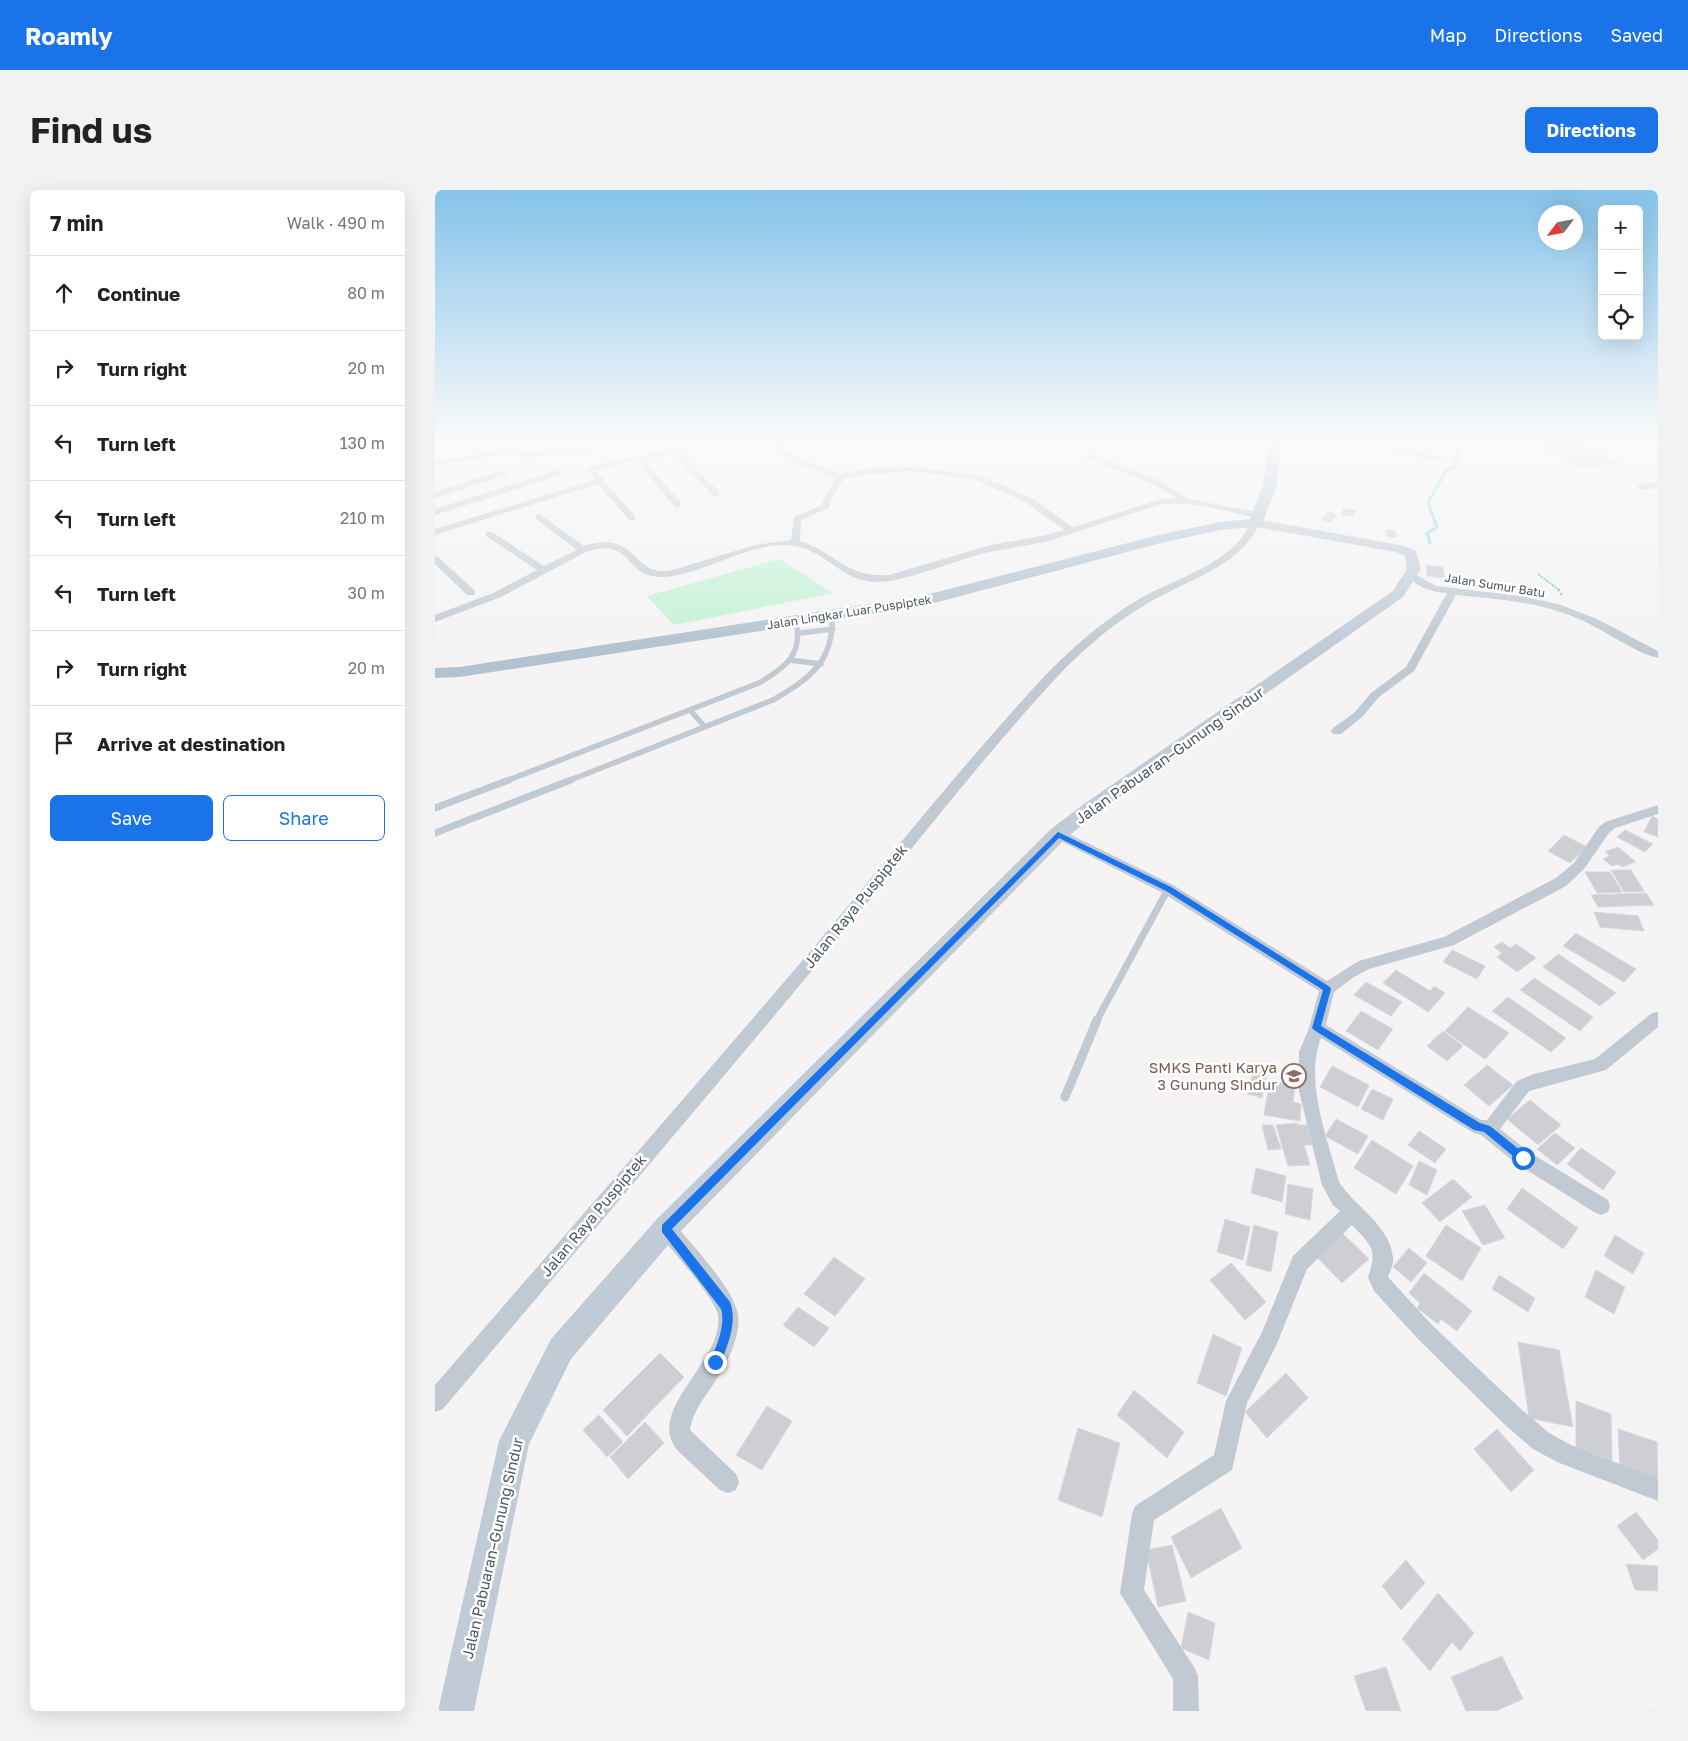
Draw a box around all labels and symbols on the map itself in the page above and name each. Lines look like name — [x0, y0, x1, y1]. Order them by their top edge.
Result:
north arrow — [1538, 205, 1583, 250]
street label: Jalan Sumur Batu — [1444, 570, 1546, 600]
street label: Jalan Lingkar Luar Puspiptek — [766, 592, 933, 632]
street label: Jalan Pabuaran–Gunung Sindur — [1071, 683, 1267, 827]
street label: Jalan Raya Puspiptek — [800, 840, 911, 971]
place label: SMKS Panti Karya 3 Gunung Sindur — [1149, 1058, 1277, 1093]
school or university icon: SMKS Panti Karya 3 Gunung Sindur — [1281, 1063, 1307, 1089]
route start — [1512, 1147, 1535, 1170]
street label: Jalan Raya Puspiptek — [537, 1150, 650, 1280]
route end — [704, 1351, 727, 1374]
street label: Jalan Pabuaran–Gunung Sindur — [458, 1436, 526, 1660]

